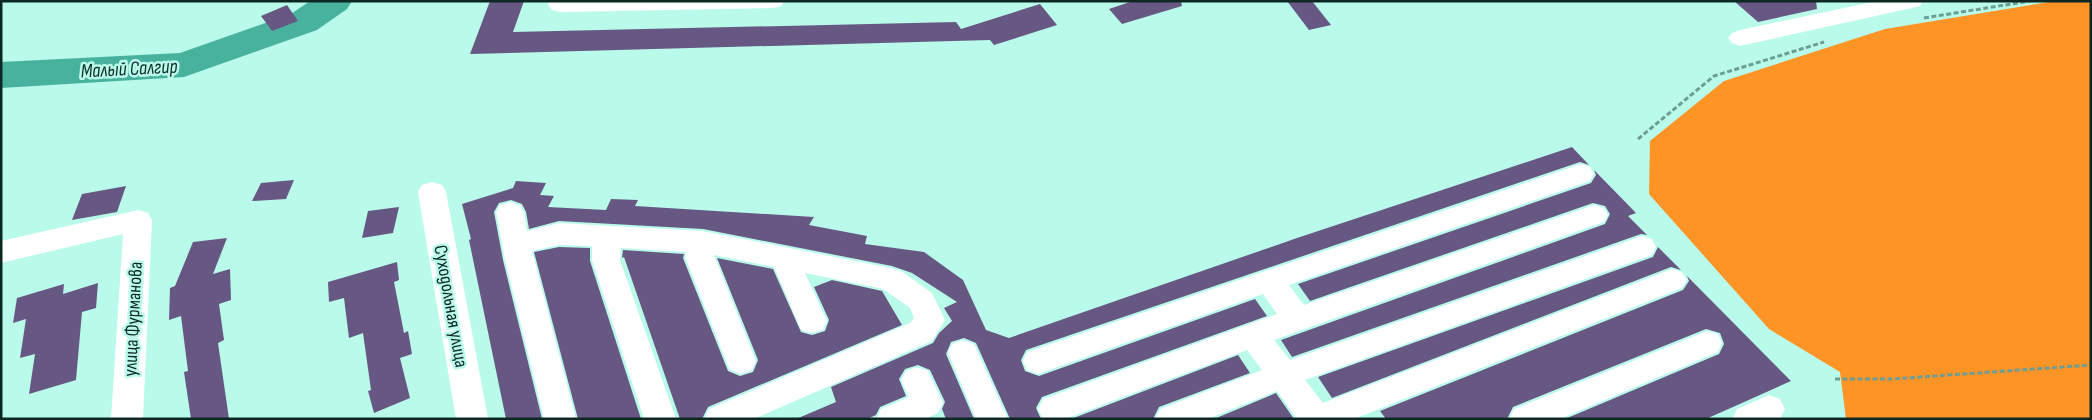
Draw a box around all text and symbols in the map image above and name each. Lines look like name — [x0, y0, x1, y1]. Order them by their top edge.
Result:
water label: Малый Салгир — [80, 54, 178, 84]
street label: Суходольная улица — [428, 243, 473, 369]
street label: улица Фурманова — [119, 261, 148, 377]

